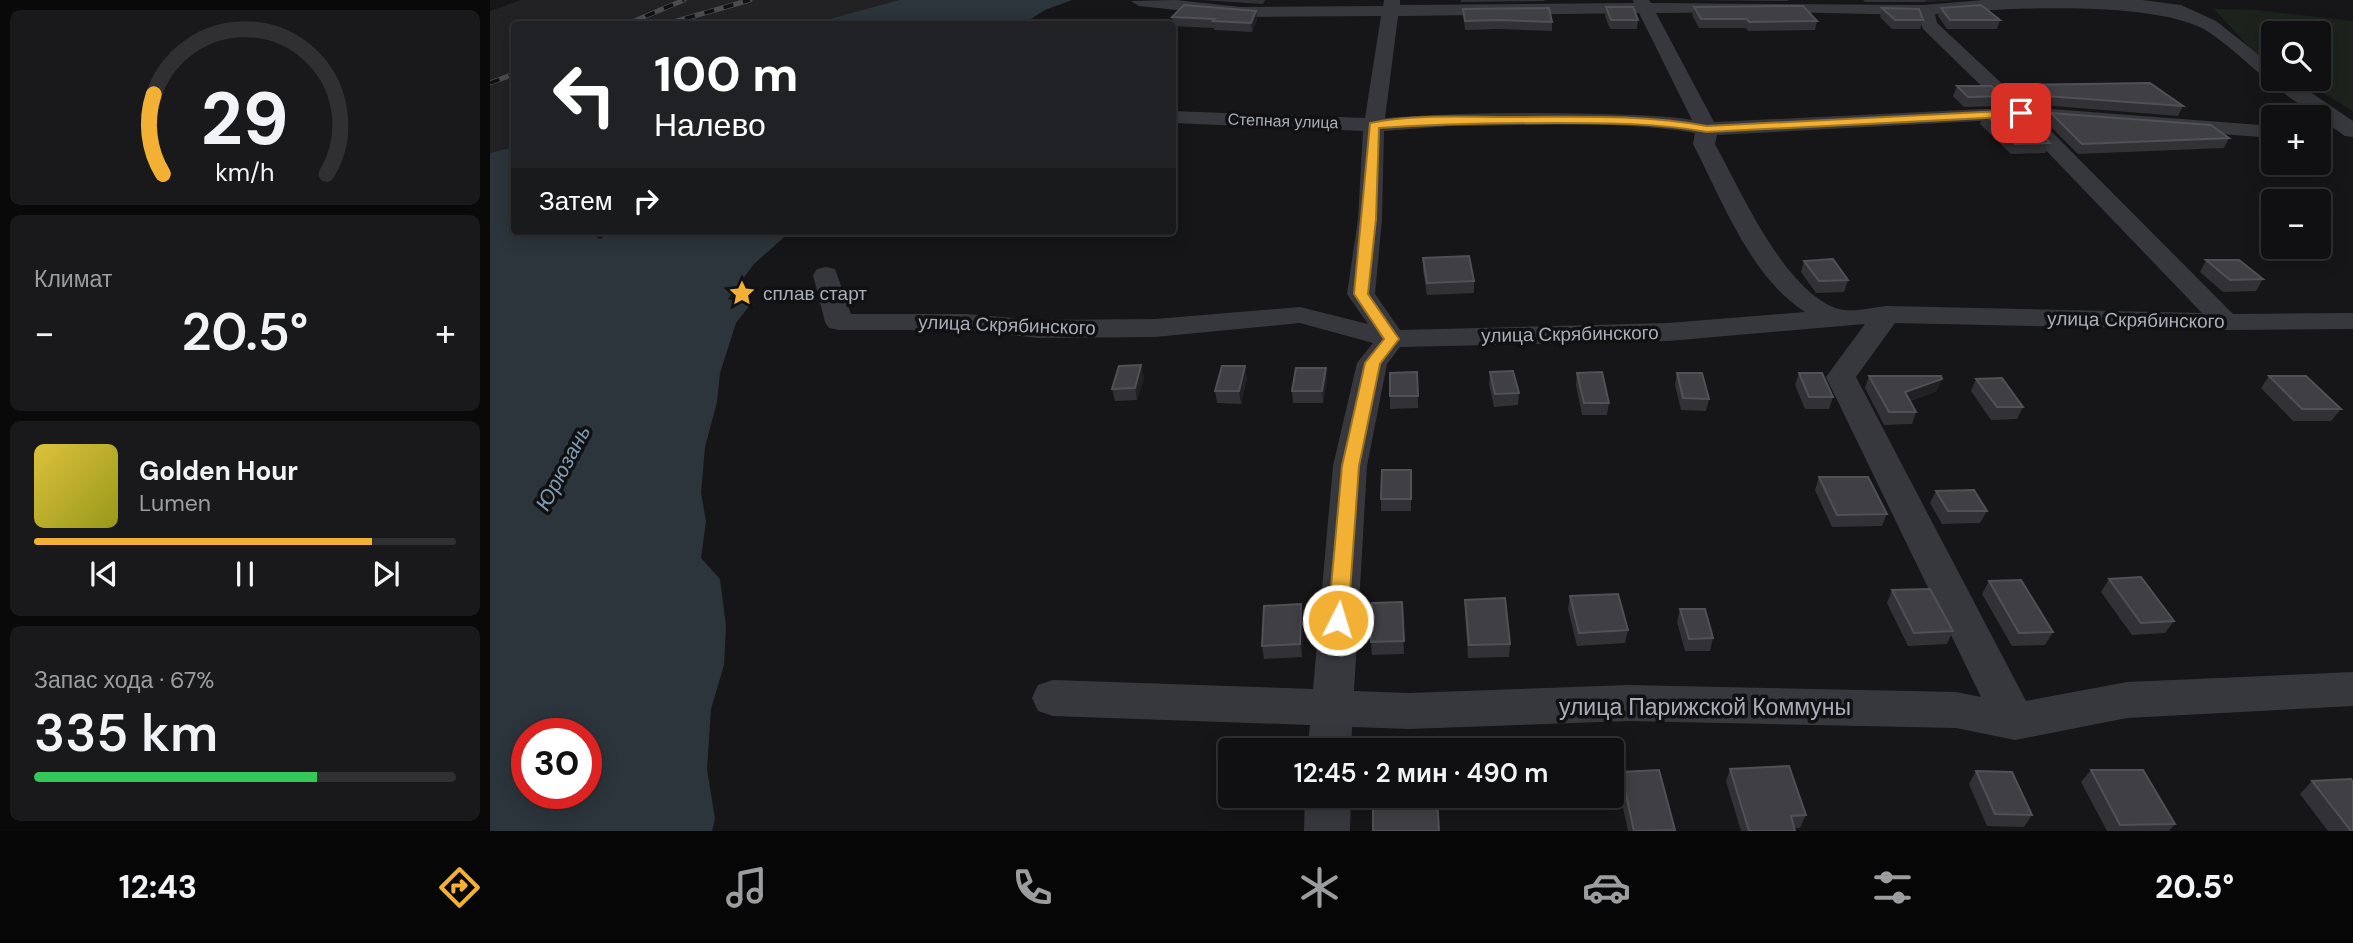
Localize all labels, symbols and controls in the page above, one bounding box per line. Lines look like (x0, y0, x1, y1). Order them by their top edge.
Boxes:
map controls (2261, 21, 2331, 259)
button: search (2261, 21, 2331, 91)
text: 100 m (654, 42, 798, 106)
icon: left (539, 49, 630, 140)
text: 29 (201, 72, 289, 167)
pin (1991, 83, 2051, 143)
icon: arrive (2002, 94, 2040, 132)
text: Налево (654, 104, 766, 146)
button: + (2261, 105, 2331, 175)
street label: Степная улица (1227, 109, 1339, 133)
text: km/h (215, 155, 275, 188)
icon: right (627, 182, 665, 220)
text: Затем (539, 184, 613, 218)
button: − (2261, 189, 2331, 259)
text: Климат (34, 264, 112, 294)
place icon: сплав старт (727, 278, 757, 308)
place label: сплав старт (763, 281, 867, 306)
text: 20.5° (182, 298, 308, 366)
street label: улица Скрябинского (2047, 306, 2225, 334)
text: − (34, 308, 55, 358)
text: + (435, 308, 456, 358)
street label: улица Скрябинского (918, 309, 1096, 341)
street label: улица Скрябинского (1481, 320, 1659, 348)
water label: Юрюзань (529, 420, 597, 516)
text: Golden Hour (139, 454, 298, 488)
text: Lumen (139, 488, 211, 518)
icon: previous (85, 555, 123, 593)
icon: pause (226, 555, 264, 593)
icon: next (367, 555, 405, 593)
position arrow (1301, 583, 1375, 657)
text: Запас хода · 67% (34, 665, 214, 695)
street label: улица Парижской Коммуны (1559, 692, 1851, 722)
text: 335 km (34, 699, 218, 767)
speed limit sign: 30 (511, 718, 602, 809)
text: 12:45 · 2 мин · 490 m (1294, 756, 1548, 790)
icon: directions (435, 863, 484, 912)
icon: music (722, 863, 771, 912)
icon: phone (1008, 863, 1057, 912)
icon: climate (1295, 863, 1344, 912)
icon: car (1582, 863, 1631, 912)
icon: filters (1868, 863, 1917, 912)
text: 12:43 (119, 866, 197, 908)
text: 20.5° (2155, 866, 2234, 908)

